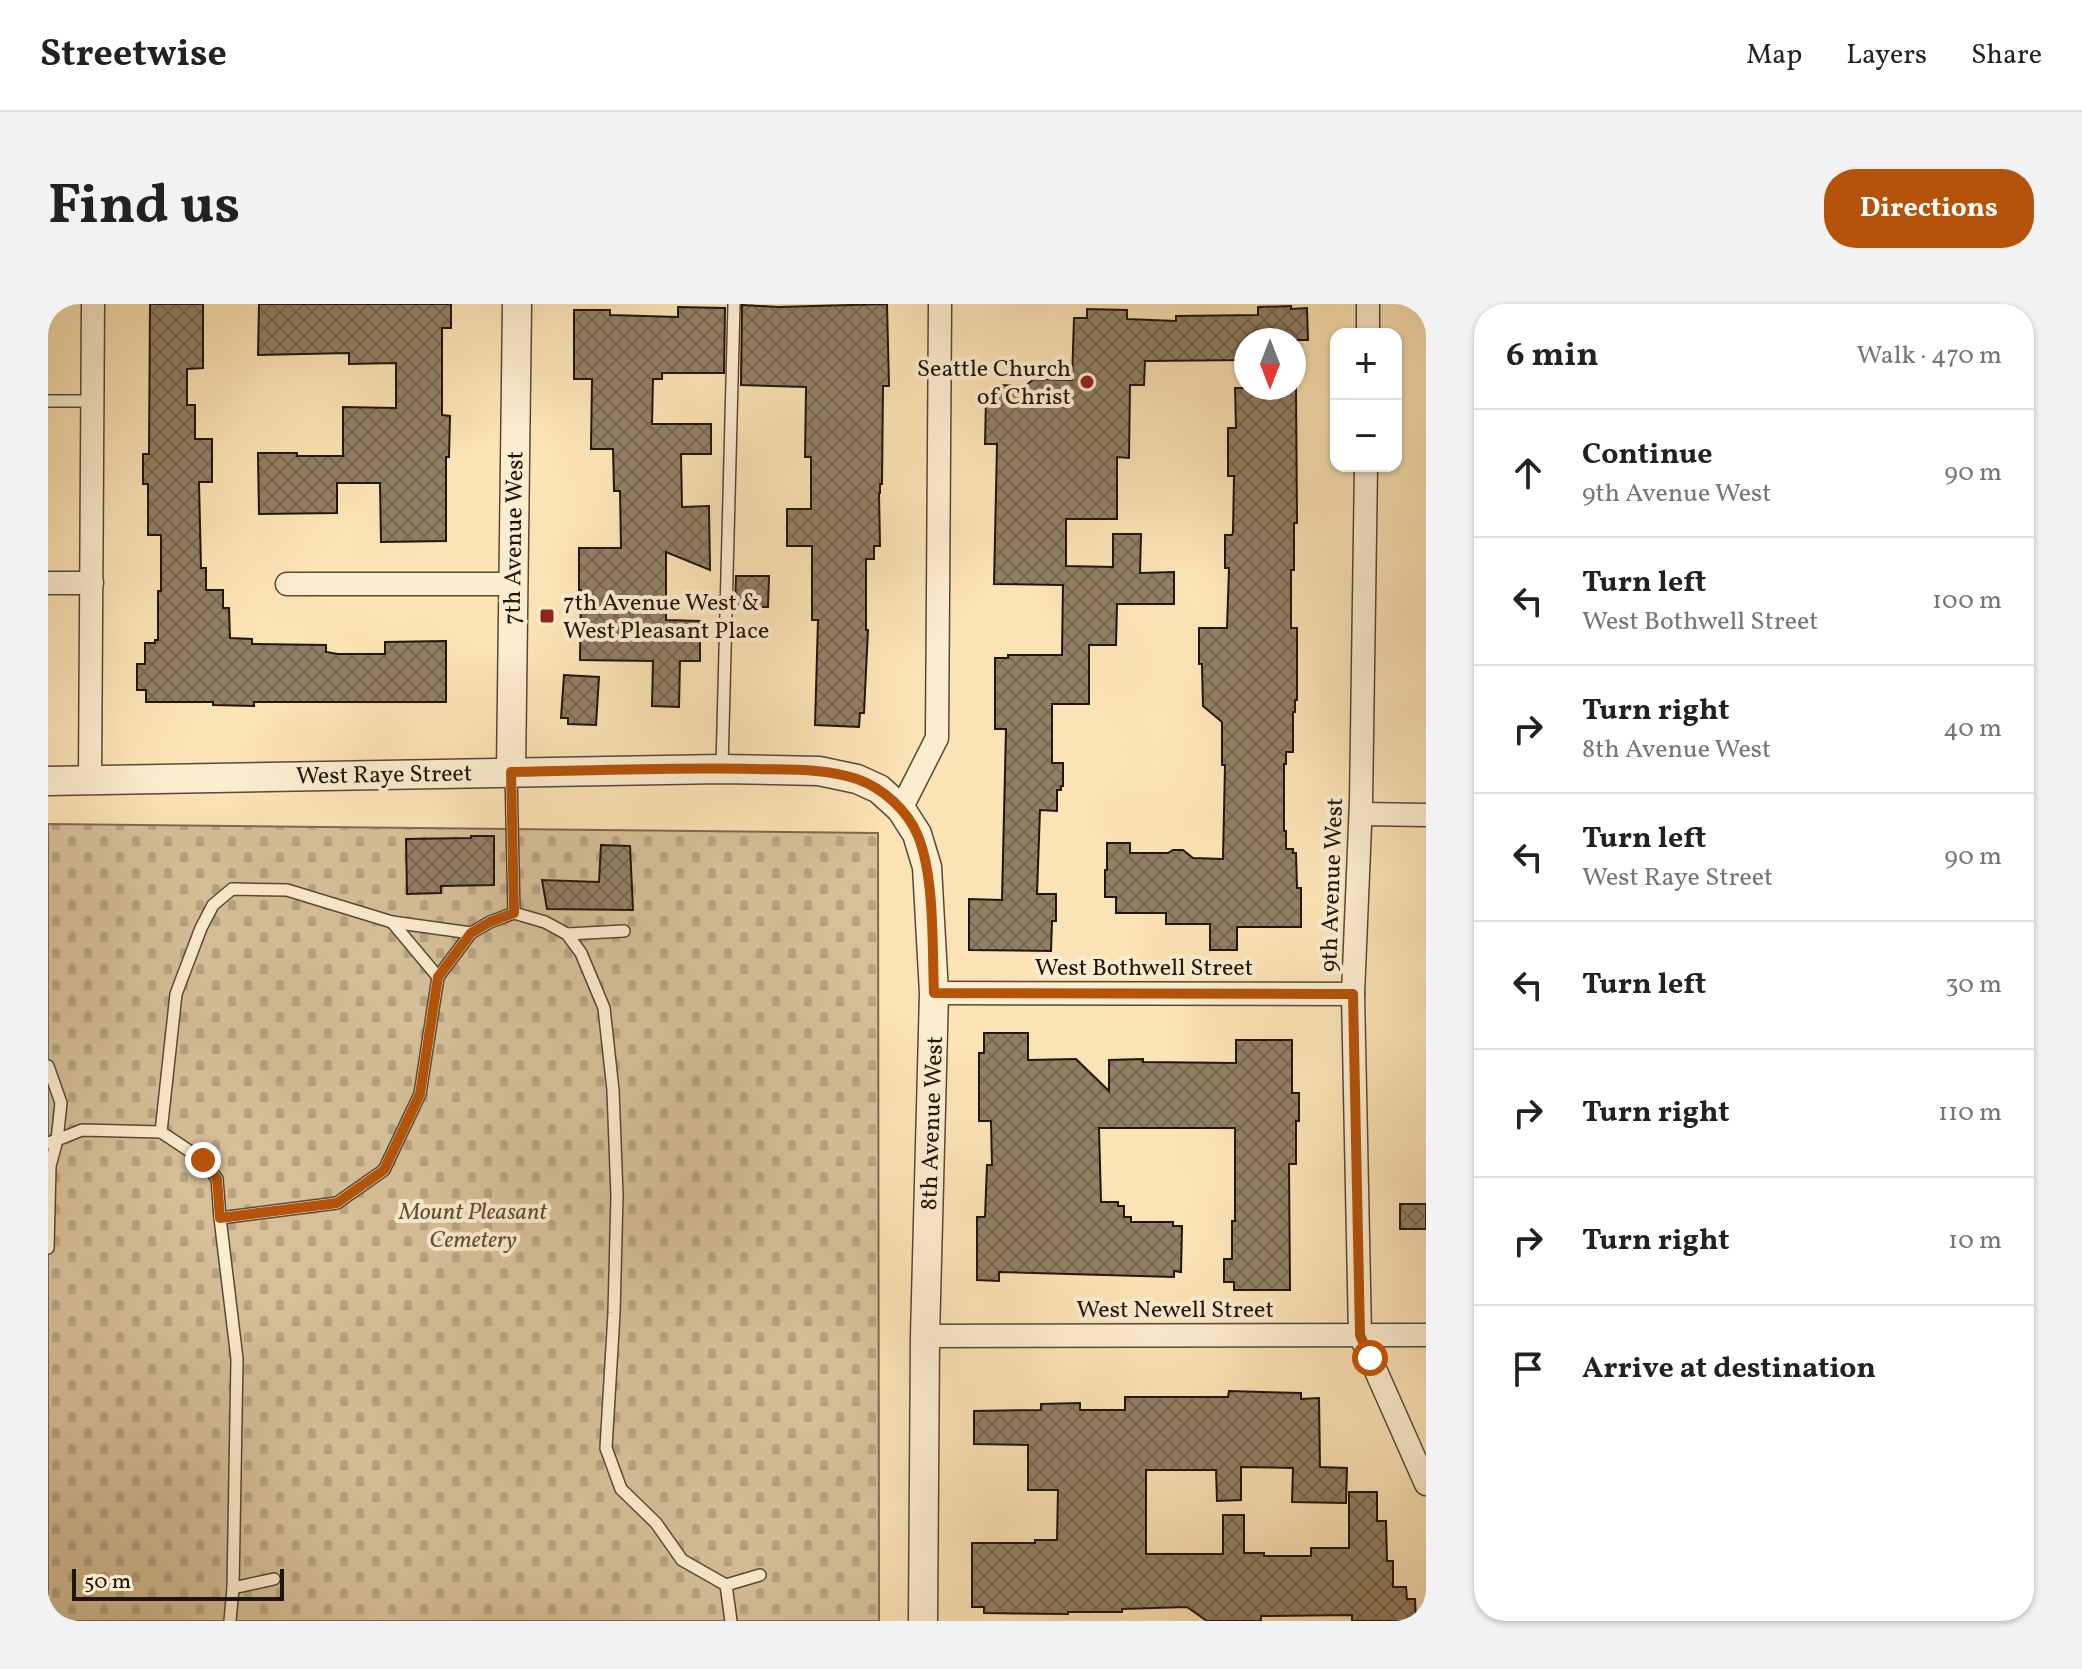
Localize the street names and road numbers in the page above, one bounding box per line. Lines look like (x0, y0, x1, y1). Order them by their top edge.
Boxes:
street label: 7th Avenue West (496, 451, 534, 625)
street label: West Raye Street (296, 757, 473, 795)
street label: 9th Avenue West (1313, 797, 1353, 973)
street label: West Bothwell Street (1035, 952, 1253, 986)
street label: 8th Avenue West (913, 1035, 953, 1211)
street label: West Newell Street (1076, 1294, 1274, 1328)

